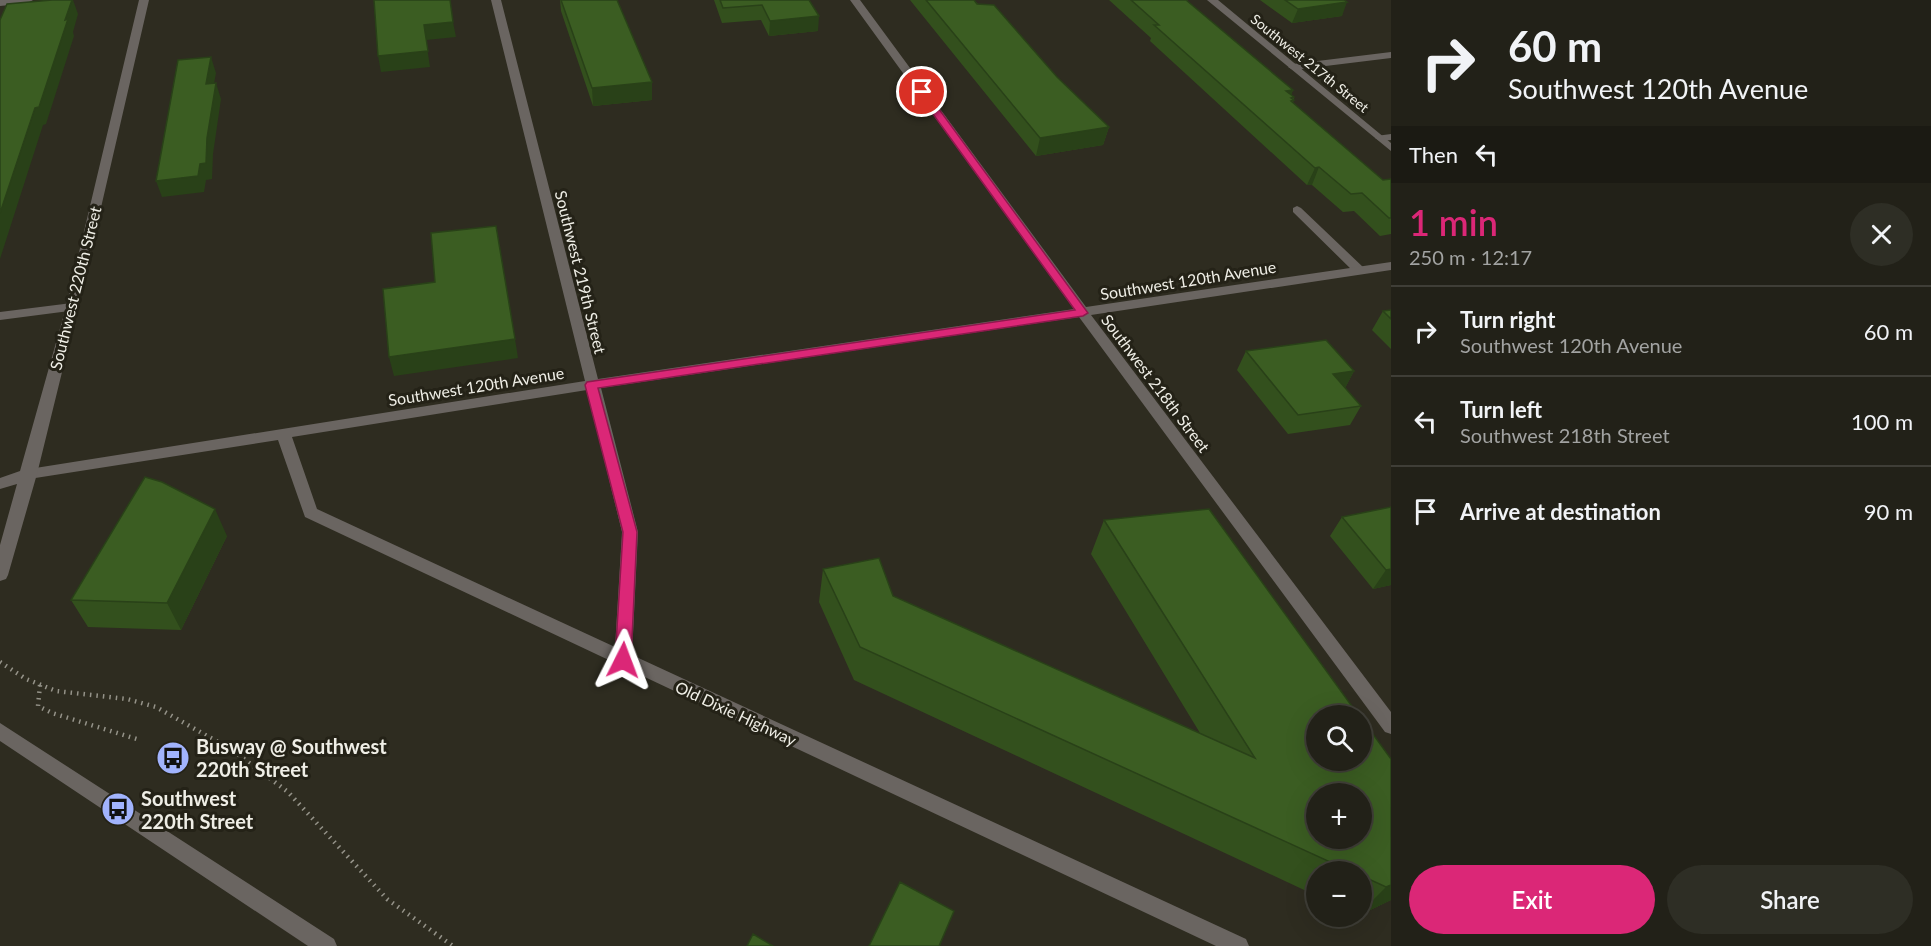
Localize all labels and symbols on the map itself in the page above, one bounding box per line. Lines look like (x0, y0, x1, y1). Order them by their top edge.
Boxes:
street label: Southwest 217th Street (1248, 10, 1372, 116)
pin (896, 66, 947, 117)
street label: Southwest 219th Street (552, 188, 611, 356)
street label: Southwest 220th Street (46, 204, 105, 372)
street label: Southwest 120th Avenue (1099, 257, 1277, 303)
street label: Southwest 218th Street (1098, 310, 1214, 456)
street label: Southwest 120th Avenue (387, 363, 565, 409)
position arrow (591, 628, 655, 692)
street label: Old Dixie Highway (672, 677, 800, 750)
place label: Busway @ Southwest 220th Street (196, 734, 387, 781)
bus stop icon: Busway @ Southwest 220th Street (155, 740, 191, 776)
place label: Southwest 220th Street (141, 786, 254, 833)
bus stop icon: Southwest 220th Street (100, 791, 136, 827)

